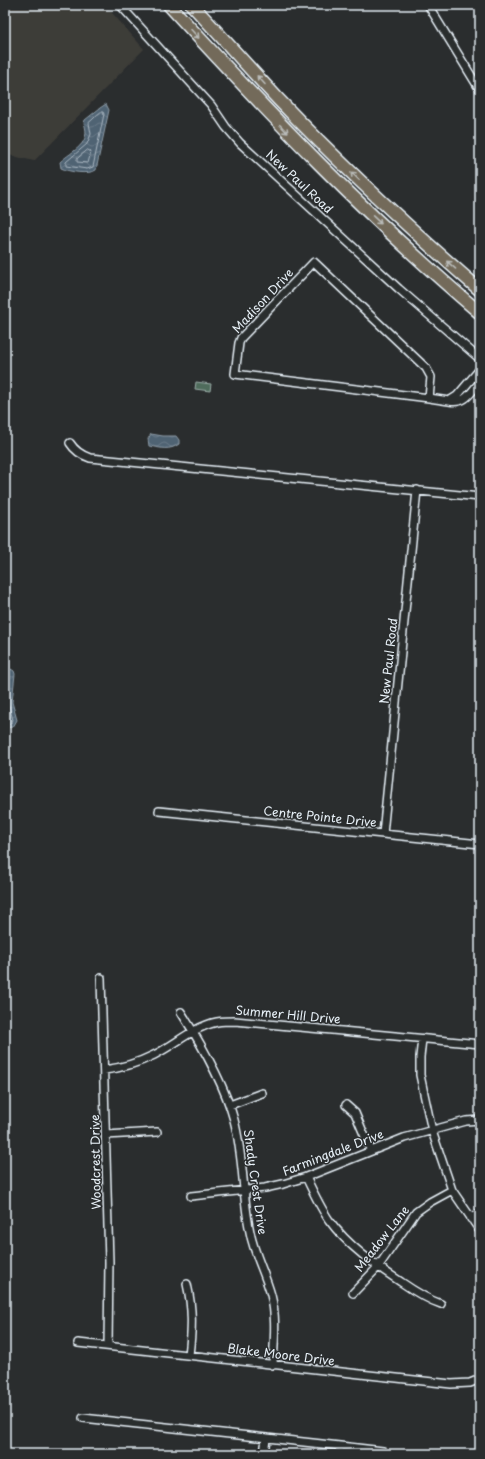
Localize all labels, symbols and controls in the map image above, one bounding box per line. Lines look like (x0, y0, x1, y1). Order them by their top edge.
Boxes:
one-way arrow (191, 29, 200, 39)
one-way arrow (257, 76, 266, 86)
one-way arrow (279, 124, 289, 134)
street label: New Paul Road (262, 145, 337, 217)
one-way arrow (350, 171, 360, 181)
one-way arrow (371, 215, 381, 224)
one-way arrow (445, 260, 456, 269)
street label: Madison Drive (227, 264, 297, 337)
street label: New Paul Road (375, 617, 401, 705)
street label: Centre Pointe Drive (263, 801, 378, 831)
street label: Summer Hill Drive (235, 1000, 342, 1028)
street label: Woodcrest Drive (85, 1114, 105, 1210)
street label: Farmingdale Drive (279, 1124, 386, 1180)
street label: Shady Crest Drive (240, 1128, 272, 1236)
street label: Meadow Lane (350, 1201, 413, 1275)
street label: Blake Moore Drive (227, 1339, 336, 1370)

